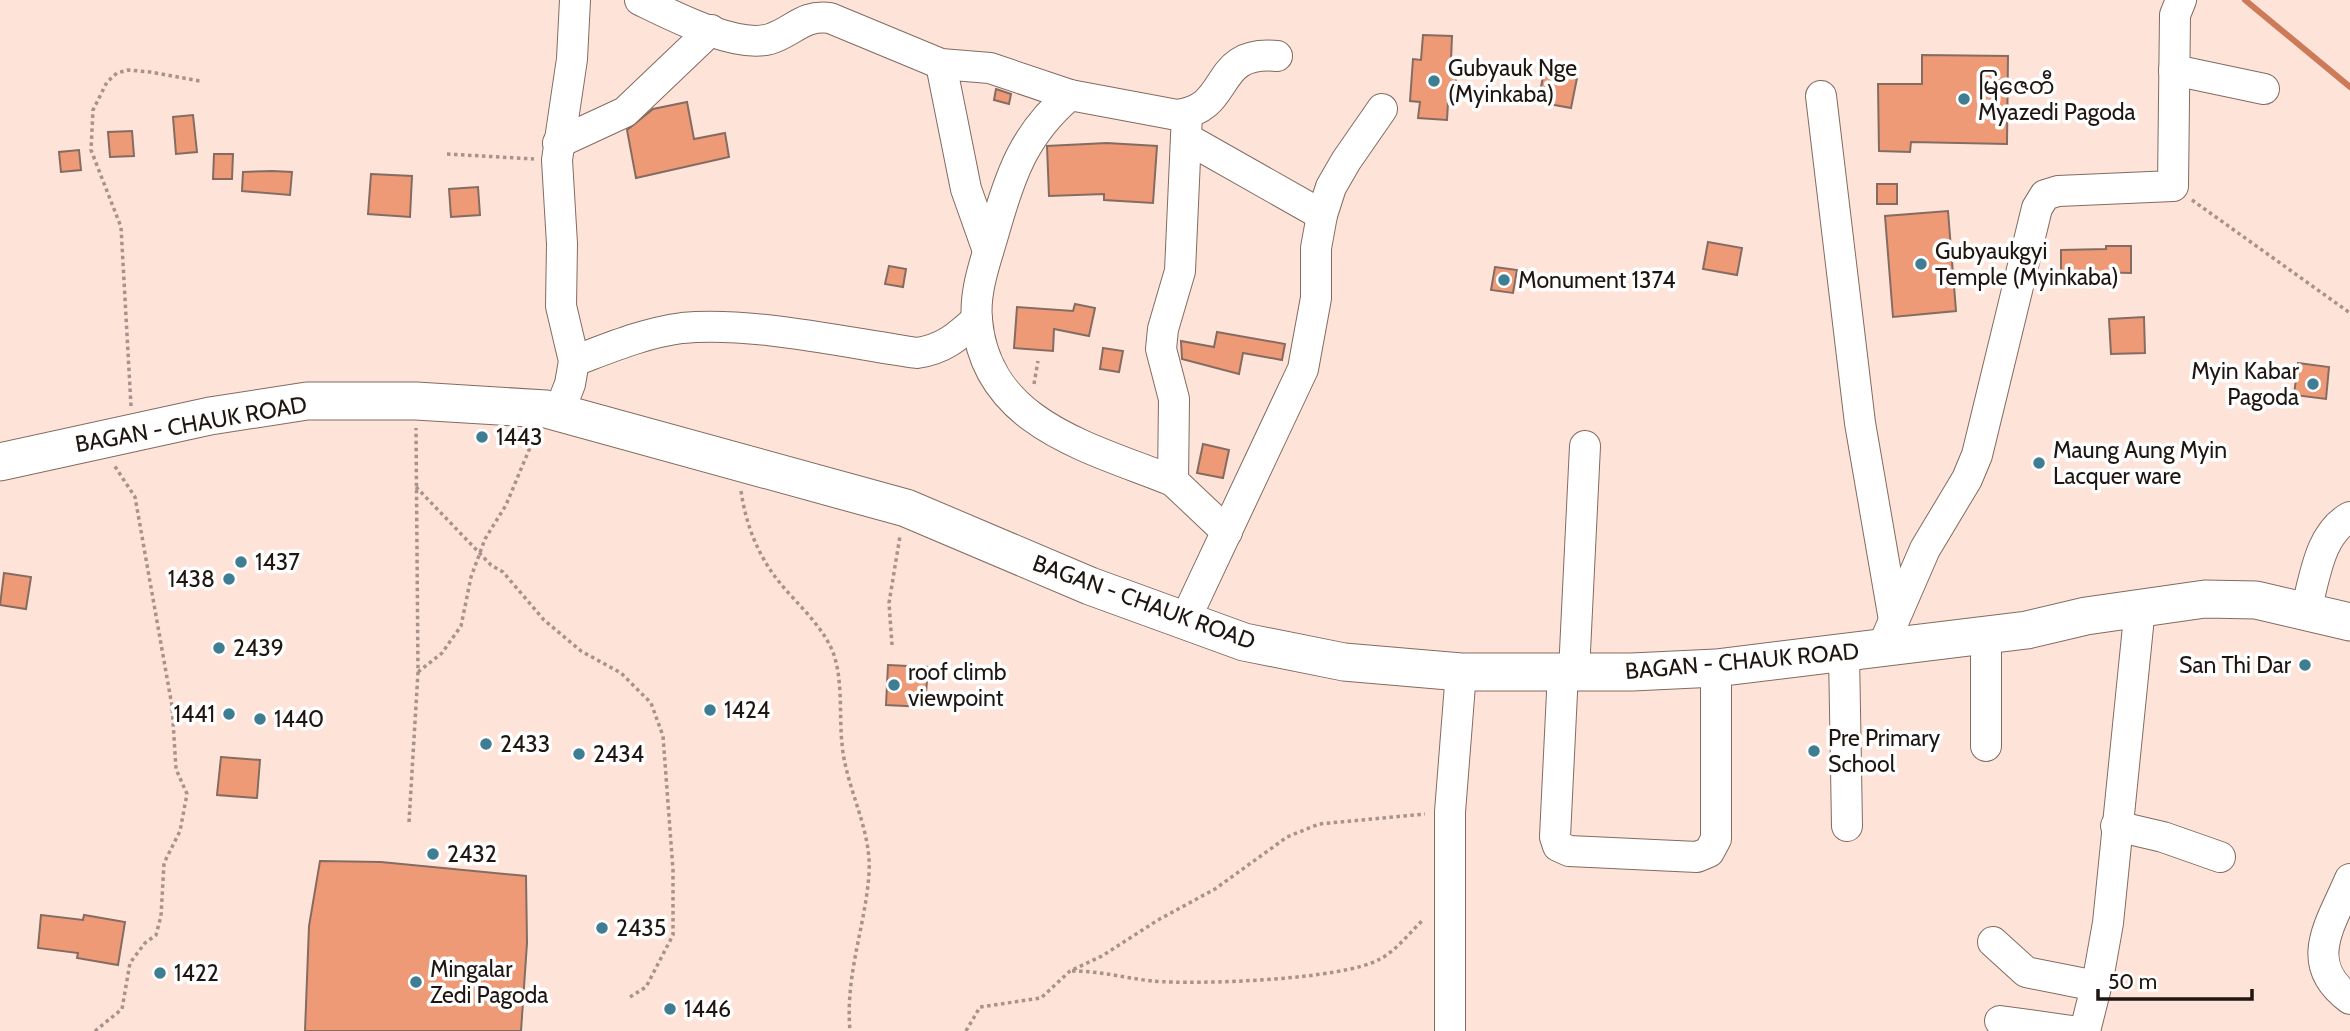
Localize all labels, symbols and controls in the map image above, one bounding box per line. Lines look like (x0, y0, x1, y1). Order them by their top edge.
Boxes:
place label: Gubyauk Nge (Myinkaba) (1448, 54, 1577, 108)
place label: မြဇေတီ Myazedi Pagoda (1978, 70, 2136, 126)
marker: Gubyauk Nge (Myinkaba) (1426, 73, 1442, 89)
marker: မြဇေတီ Myazedi Pagoda (1956, 91, 1972, 107)
place label: Gubyaukgyi Temple (Myinkaba) (1935, 237, 2119, 291)
marker: Gubyaukgyi Temple (Myinkaba) (1913, 256, 1929, 272)
place label: Monument 1374 (1518, 266, 1676, 294)
marker: Monument 1374 (1496, 272, 1512, 288)
place label: Myin Kabar Pagoda (2191, 357, 2300, 411)
marker: Myin Kabar Pagoda (2305, 376, 2321, 392)
street label: BAGAN - CHAUK ROAD (73, 390, 309, 458)
place label: 1443 (496, 423, 543, 451)
marker: 1443 (474, 429, 490, 445)
place label: Maung Aung Myin Lacquer ware (2053, 436, 2227, 490)
marker: Maung Aung Myin Lacquer ware (2031, 455, 2047, 471)
place label: 1437 (255, 548, 300, 576)
street label: BAGAN - CHAUK ROAD (1029, 549, 1259, 655)
marker: 1437 (233, 554, 249, 570)
place label: 1438 (168, 565, 215, 593)
marker: 1438 (221, 571, 237, 587)
place label: 2439 (233, 634, 284, 662)
street label: BAGAN - CHAUK ROAD (1624, 637, 1860, 685)
marker: 2439 (211, 640, 227, 656)
place label: San Thi Dar (2179, 651, 2292, 679)
marker: San Thi Dar (2297, 657, 2313, 673)
place label: roof climb viewpoint (908, 658, 1007, 712)
marker: roof climb viewpoint (886, 677, 902, 693)
place label: 1424 (724, 696, 770, 724)
place label: 1441 (173, 700, 215, 728)
marker: 1424 (702, 702, 718, 718)
place label: 1440 (274, 705, 324, 733)
marker: 1441 (221, 706, 237, 722)
marker: 1440 (252, 711, 268, 727)
place label: Pre Primary School (1828, 724, 1940, 778)
place label: 2433 (500, 730, 550, 758)
marker: 2433 (478, 736, 494, 752)
place label: 2434 (593, 740, 644, 768)
marker: Pre Primary School (1806, 743, 1822, 759)
marker: 2434 (571, 746, 587, 762)
place label: 2432 (447, 840, 497, 868)
marker: 2432 (425, 846, 441, 862)
place label: 2435 (616, 914, 666, 942)
marker: 2435 (594, 920, 610, 936)
place label: Mingalar Zedi Pagoda (430, 955, 548, 1009)
scale bar (2098, 958, 2252, 1002)
place label: 1422 (174, 959, 219, 987)
marker: 1422 (152, 965, 168, 981)
text: 50 m (2108, 969, 2157, 994)
marker: Mingalar Zedi Pagoda (408, 974, 424, 990)
place label: 1446 (684, 995, 731, 1023)
marker: 1446 (662, 1001, 678, 1017)

